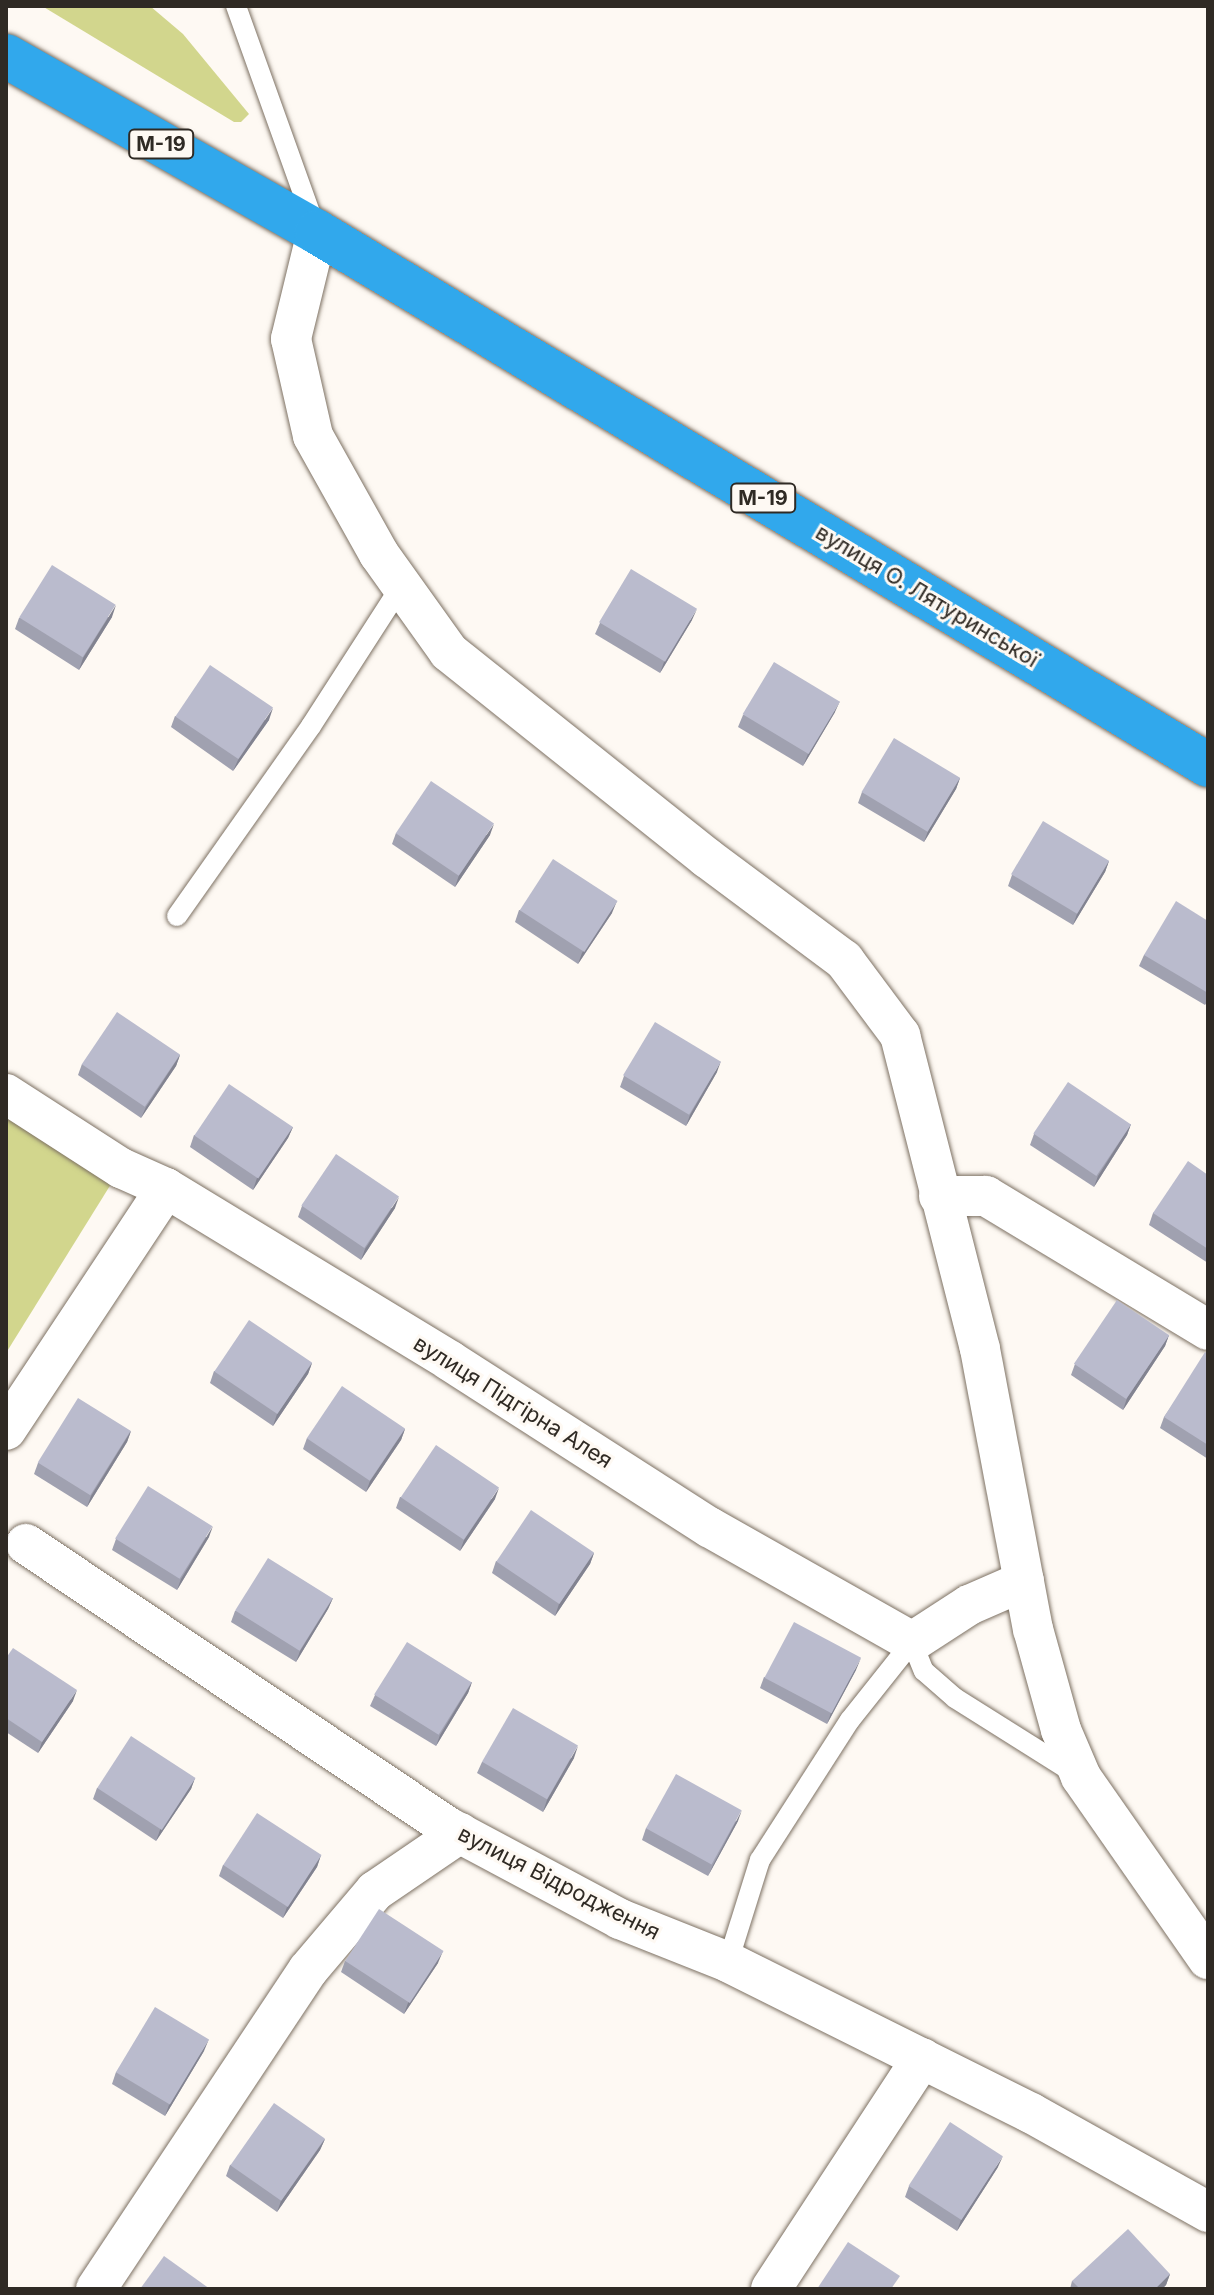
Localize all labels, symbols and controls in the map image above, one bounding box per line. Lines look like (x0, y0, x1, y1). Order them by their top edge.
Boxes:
road number: М-19 (127, 128, 195, 160)
road number: М-19 (729, 482, 797, 514)
street label: вулиця О. Лятуринської (811, 519, 1043, 673)
street label: вулиця Підгірна Алея (409, 1330, 617, 1474)
street label: вулиця Відродження (454, 1821, 664, 1945)

